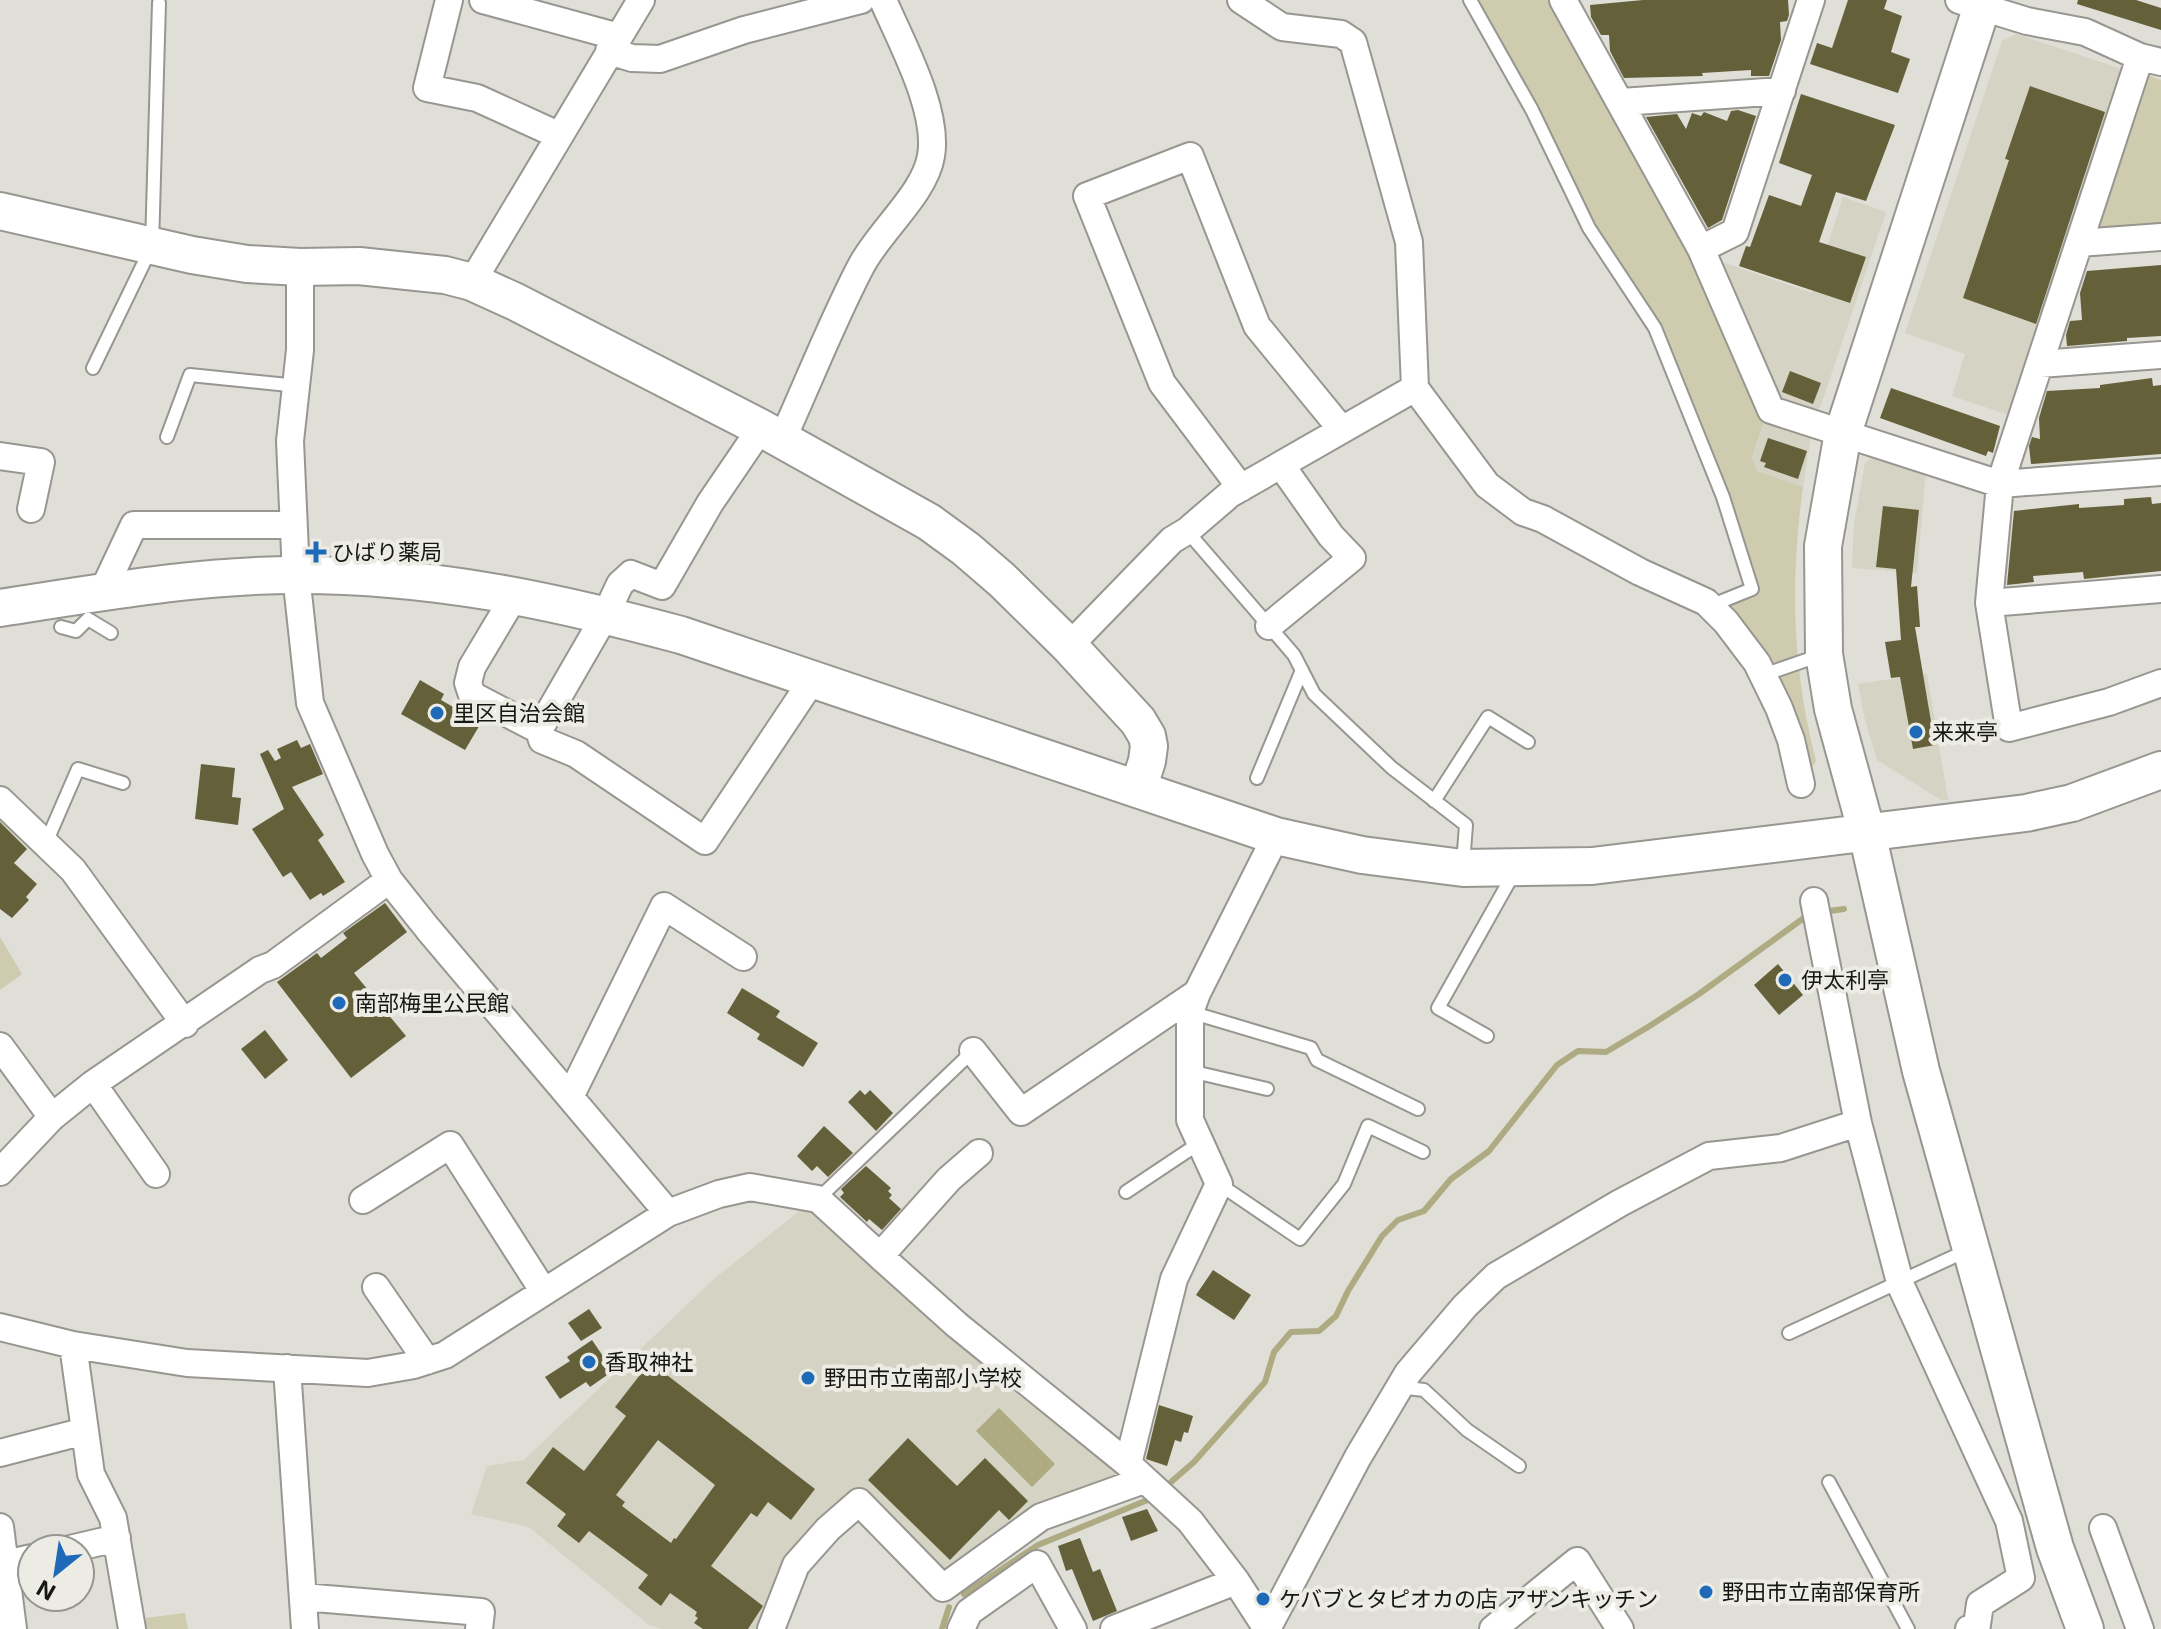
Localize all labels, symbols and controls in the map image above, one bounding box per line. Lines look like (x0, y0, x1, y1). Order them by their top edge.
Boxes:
place label: ひばり薬局 (332, 539, 442, 565)
marker: ひばり薬局 (307, 543, 325, 561)
place label: 里区自治会館 (453, 700, 585, 726)
marker: 里区自治会館 (428, 704, 446, 722)
place label: 来来亭 (1932, 719, 1998, 745)
marker: 来来亭 (1907, 723, 1925, 741)
place label: 伊太利亭 (1801, 967, 1889, 993)
marker: 伊太利亭 (1776, 971, 1794, 989)
place label: 南部梅里公民館 (355, 990, 509, 1016)
marker: 南部梅里公民館 (330, 994, 348, 1012)
place label: 香取神社 (605, 1349, 693, 1375)
marker: 香取神社 (580, 1353, 598, 1371)
place label: 野田市立南部小学校 (824, 1365, 1022, 1391)
marker: 野田市立南部小学校 (799, 1369, 817, 1387)
north arrow (16, 1533, 96, 1613)
text: N (32, 1575, 60, 1606)
place label: 野田市立南部保育所 (1722, 1579, 1920, 1605)
marker: 野田市立南部保育所 (1697, 1583, 1715, 1601)
place label: ケバブとタピオカの店 アザンキッチン (1279, 1586, 1658, 1612)
marker: ケバブとタピオカの店 アザンキッチン (1254, 1590, 1272, 1608)

